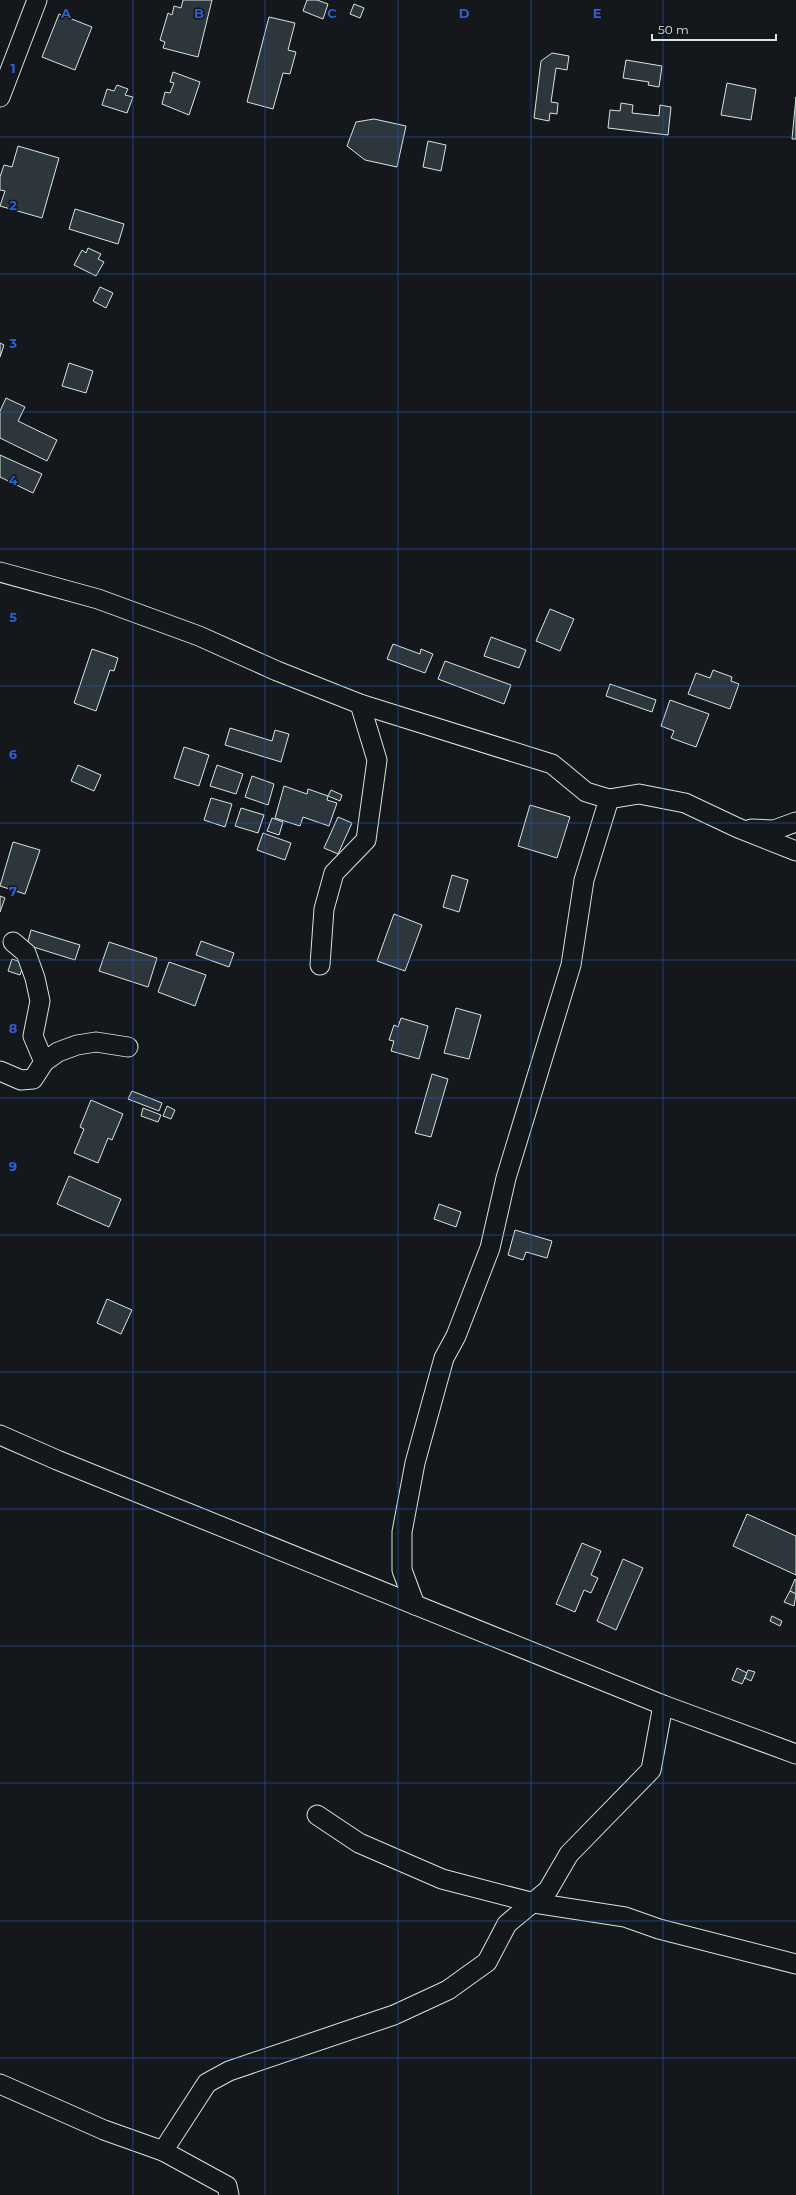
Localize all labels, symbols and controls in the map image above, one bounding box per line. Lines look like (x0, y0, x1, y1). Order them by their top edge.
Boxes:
text: A (60, 5, 72, 21)
text: B (194, 5, 204, 21)
text: C (327, 5, 337, 21)
text: D (459, 5, 470, 21)
text: E (593, 5, 602, 21)
scale bar (652, 16, 776, 42)
text: 50 m (658, 22, 689, 37)
text: 1 (10, 60, 16, 76)
text: 2 (9, 197, 17, 213)
text: 3 (8, 335, 17, 351)
text: 4 (9, 472, 18, 488)
text: 5 (9, 609, 17, 625)
text: 6 (9, 746, 18, 762)
text: 7 (9, 883, 17, 899)
text: 8 (9, 1020, 18, 1036)
text: 9 (9, 1158, 17, 1174)

